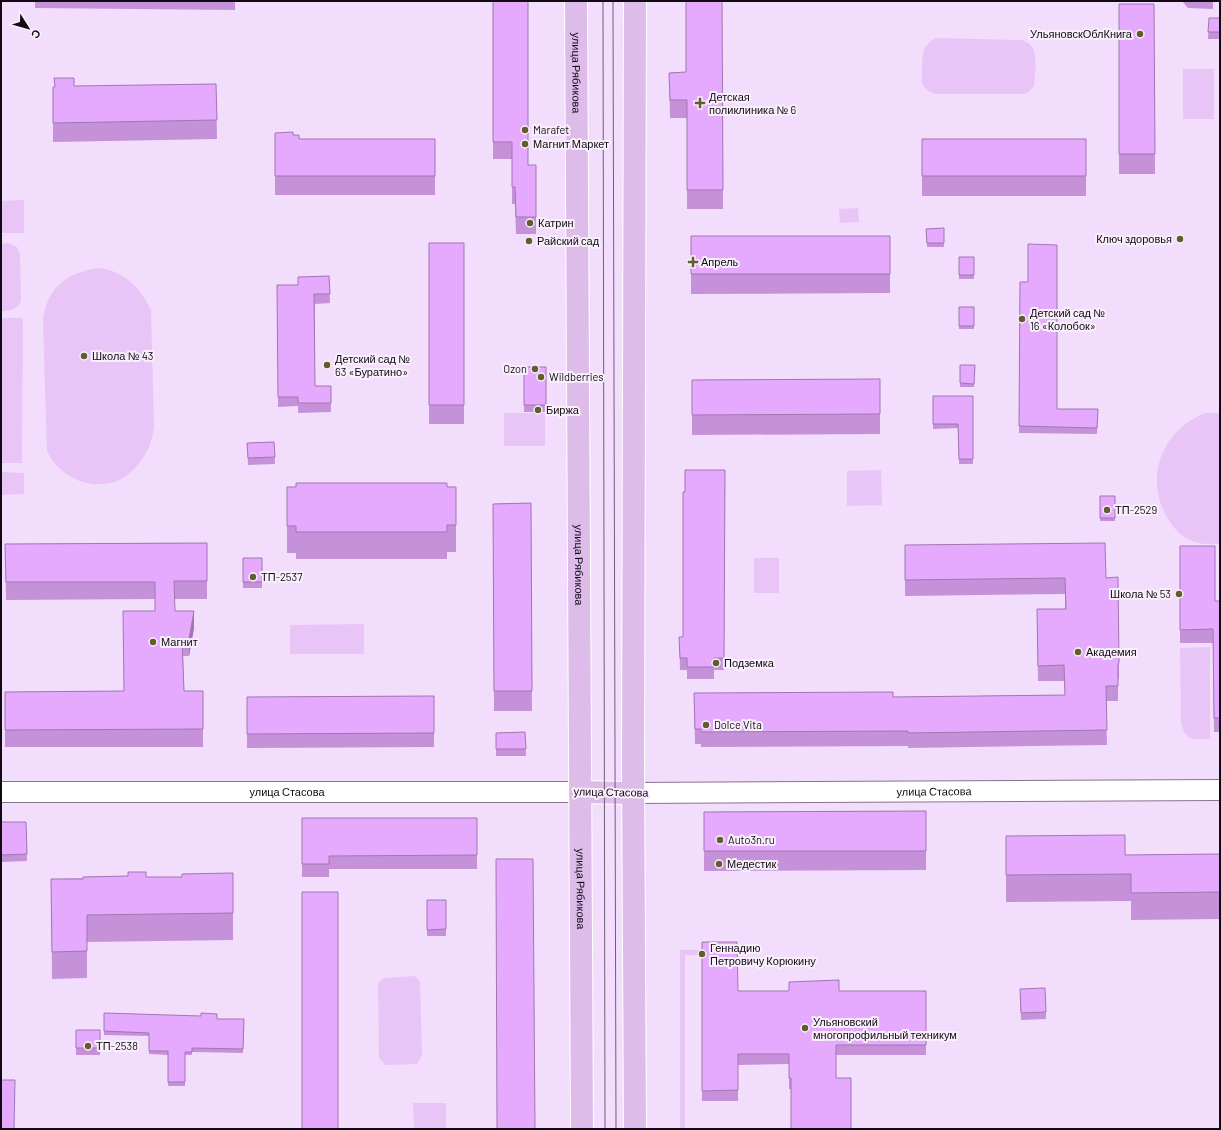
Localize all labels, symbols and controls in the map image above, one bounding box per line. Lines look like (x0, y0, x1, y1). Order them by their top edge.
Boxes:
north arrow (8, 8, 48, 48)
text: С (29, 27, 44, 41)
place label: УльяновскОблКнига (1030, 27, 1133, 40)
marker: УльяновскОблКнига (1135, 29, 1145, 39)
street label: улица Рябикова (570, 33, 584, 114)
place label: Детская поликлиника № 6 (709, 90, 796, 116)
marker: Детская поликлиника № 6 (694, 97, 706, 109)
place label: Marafet (533, 123, 569, 136)
marker: Marafet (520, 125, 530, 135)
place label: Магнит Маркет (533, 137, 609, 150)
marker: Магнит Маркет (520, 139, 530, 149)
place label: Катрин (538, 216, 574, 229)
marker: Катрин (525, 218, 535, 228)
place label: Ключ здоровья (1096, 232, 1172, 245)
place label: Райский сад (537, 234, 600, 247)
marker: Ключ здоровья (1175, 234, 1185, 244)
marker: Райский сад (524, 236, 534, 246)
place label: Апрель (701, 255, 739, 268)
marker: Апрель (688, 257, 698, 267)
place label: Детский сад № 16 «Колобок» (1030, 306, 1105, 332)
marker: Детский сад № 16 «Колобок» (1017, 314, 1027, 324)
place label: Школа № 43 (92, 349, 153, 362)
marker: Школа № 43 (79, 351, 89, 361)
place label: Детский сад № 63 «Буратино» (335, 352, 410, 378)
marker: Детский сад № 63 «Буратино» (322, 360, 332, 370)
place label: Ozon (503, 362, 527, 375)
marker: Ozon (530, 364, 540, 374)
place label: Wildberries (549, 370, 604, 383)
marker: Wildberries (536, 372, 546, 382)
place label: Биржа (546, 403, 580, 416)
marker: Биржа (533, 405, 543, 415)
place label: ТП-2529 (1115, 503, 1157, 516)
marker: ТП-2529 (1102, 505, 1112, 515)
street label: улица Рябикова (573, 525, 586, 606)
place label: ТП-2537 (261, 570, 302, 583)
marker: ТП-2537 (248, 572, 258, 582)
place label: Школа № 53 (1110, 587, 1171, 600)
marker: Школа № 53 (1174, 589, 1184, 599)
place label: Магнит (161, 635, 198, 648)
marker: Магнит (148, 637, 158, 647)
place label: Академия (1086, 645, 1137, 658)
marker: Академия (1073, 647, 1083, 657)
place label: Подземка (724, 656, 775, 669)
marker: Подземка (711, 658, 721, 668)
place label: Dolce Vita (714, 718, 762, 731)
marker: Dolce Vita (701, 720, 711, 730)
street label: улица Стасова (573, 784, 649, 799)
street label: улица Стасова (896, 784, 972, 798)
street label: улица Стасова (249, 785, 325, 798)
place label: Auto3n.ru (728, 833, 775, 846)
marker: Auto3n.ru (715, 835, 725, 845)
street label: улица Рябикова (575, 849, 588, 930)
place label: Медестик (727, 857, 776, 870)
marker: Медестик (714, 859, 724, 869)
place label: Геннадию Петровичу Корюкину (710, 941, 816, 967)
marker: Геннадию Петровичу Корюкину (697, 949, 707, 959)
place label: Ульяновский многопрофильный техникум (813, 1015, 957, 1041)
marker: Ульяновский многопрофильный техникум (800, 1023, 810, 1033)
place label: ТП-2538 (96, 1039, 138, 1052)
marker: ТП-2538 (83, 1041, 93, 1051)

